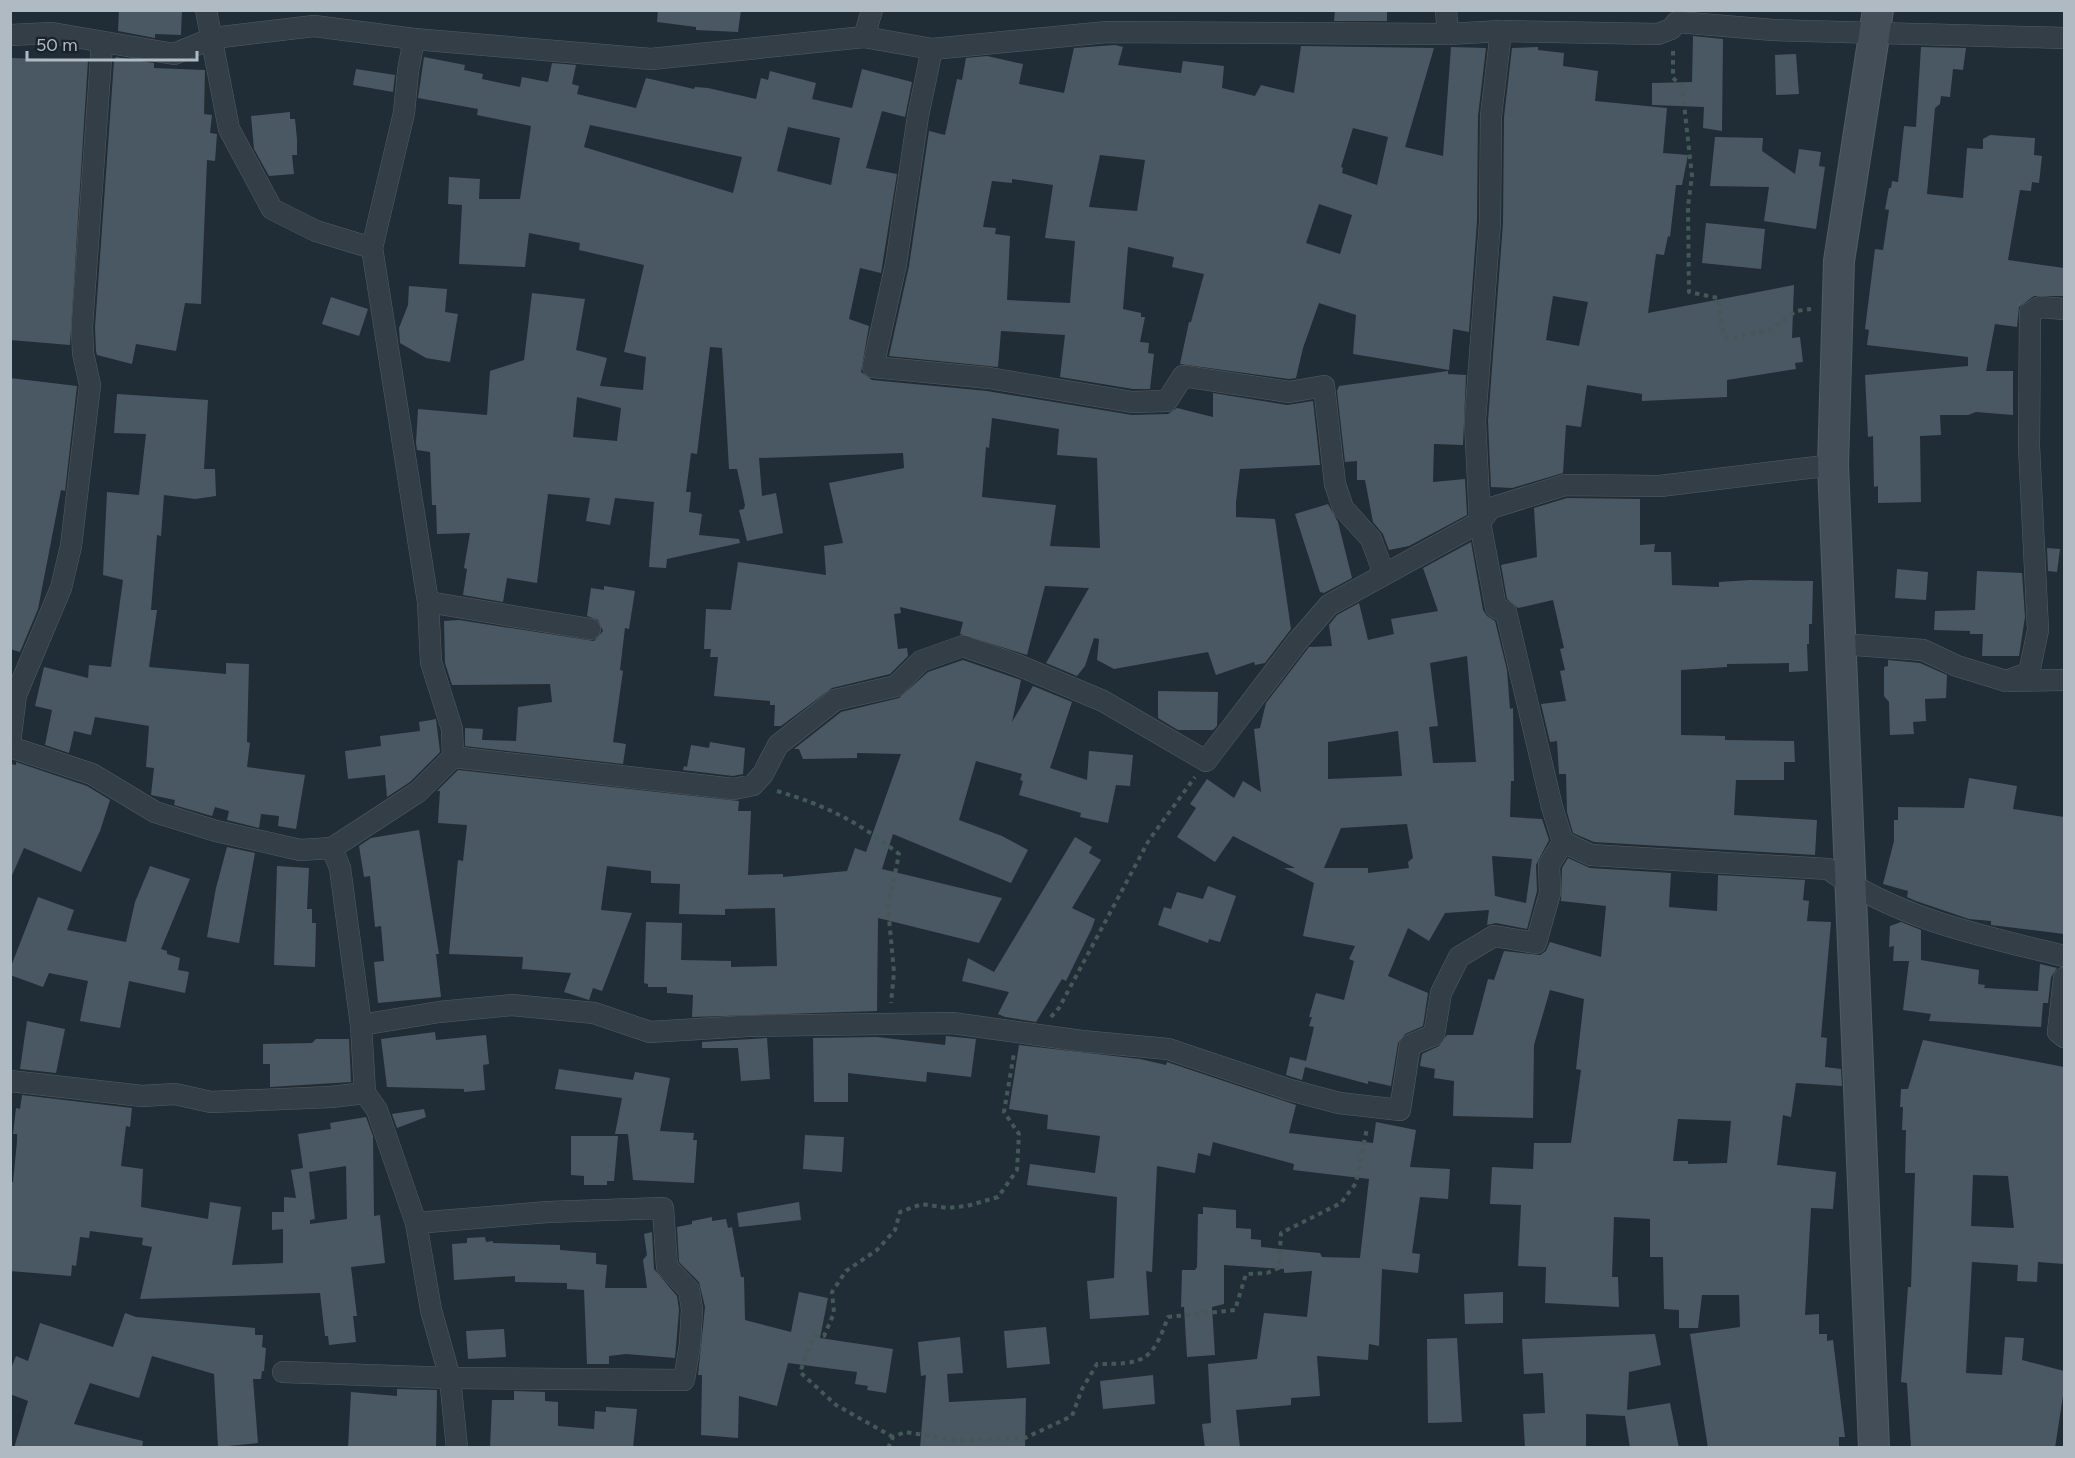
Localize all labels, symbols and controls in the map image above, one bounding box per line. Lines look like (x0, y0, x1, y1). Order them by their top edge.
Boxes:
scale bar (27, 24, 196, 62)
text: 50 m (36, 34, 78, 56)

